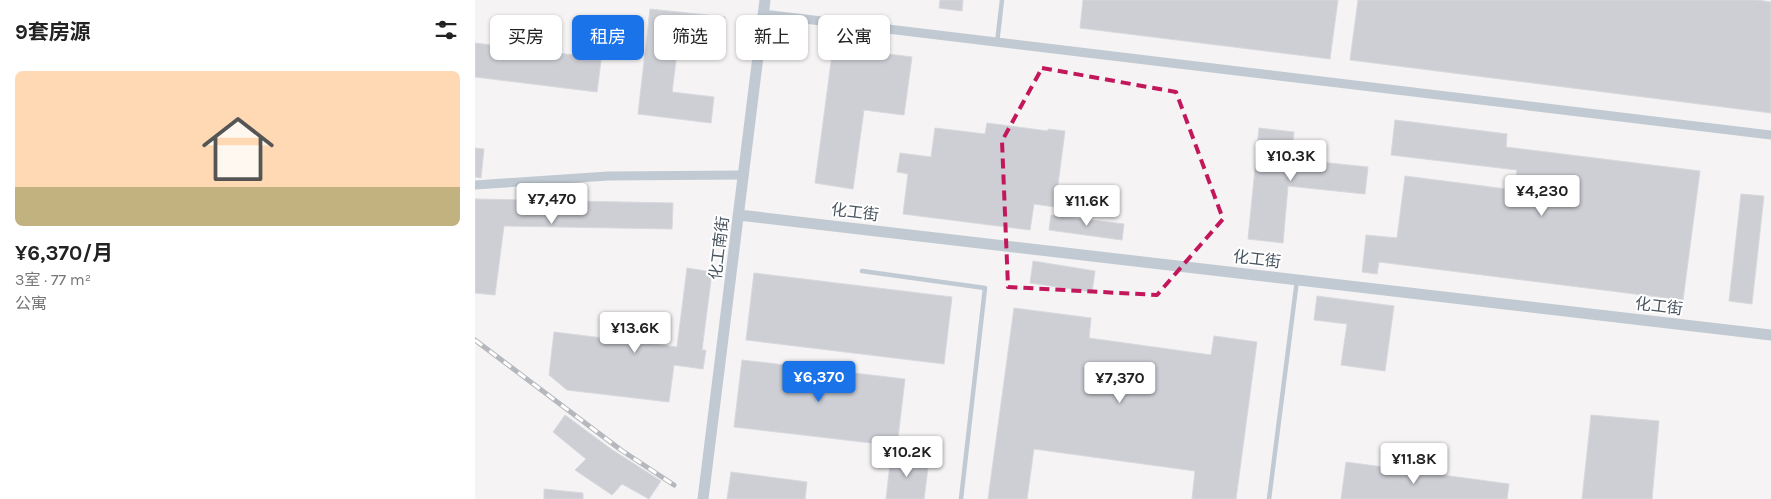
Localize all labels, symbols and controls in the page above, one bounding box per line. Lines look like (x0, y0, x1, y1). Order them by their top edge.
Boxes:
chip: 买房 (490, 15, 562, 60)
chip: 租房 (572, 15, 644, 60)
chip: 筛选 (654, 15, 726, 60)
chip: 新上 (736, 15, 808, 60)
chip: 公寓 (818, 15, 890, 60)
icon: filters (432, 16, 460, 44)
text: 9套房源 (15, 20, 91, 44)
icon: home (193, 104, 283, 194)
pin: ¥10.3K (1250, 140, 1332, 182)
text: ¥10.3K (1266, 146, 1316, 165)
pin: ¥4,230 (1501, 174, 1583, 217)
text: ¥4,230 (1516, 181, 1568, 200)
pin: ¥7,470 (511, 182, 593, 225)
pin: ¥11.6K (1046, 184, 1128, 227)
text: ¥7,470 (528, 189, 577, 208)
text: ¥11.6K (1065, 191, 1109, 210)
street label: 化工街 (830, 200, 880, 224)
street label: 化工南街 (706, 215, 732, 281)
text: ¥6,370/月 (15, 241, 113, 265)
street label: 化工街 (1232, 247, 1282, 271)
text: 3室 · 77 m² (15, 270, 91, 289)
text: 公寓 (15, 294, 47, 313)
street label: 化工街 (1634, 294, 1684, 318)
pin: ¥13.6K (594, 312, 676, 354)
text: ¥13.6K (611, 318, 659, 337)
pin: ¥6,370 (778, 360, 860, 403)
pin: ¥7,370 (1079, 362, 1161, 404)
text: ¥6,370 (793, 367, 845, 386)
text: ¥7,370 (1095, 368, 1145, 387)
pin: ¥10.2K (866, 436, 948, 478)
text: ¥10.2K (883, 442, 931, 461)
pin: ¥11.8K (1373, 442, 1455, 485)
text: ¥11.8K (1391, 449, 1437, 468)

